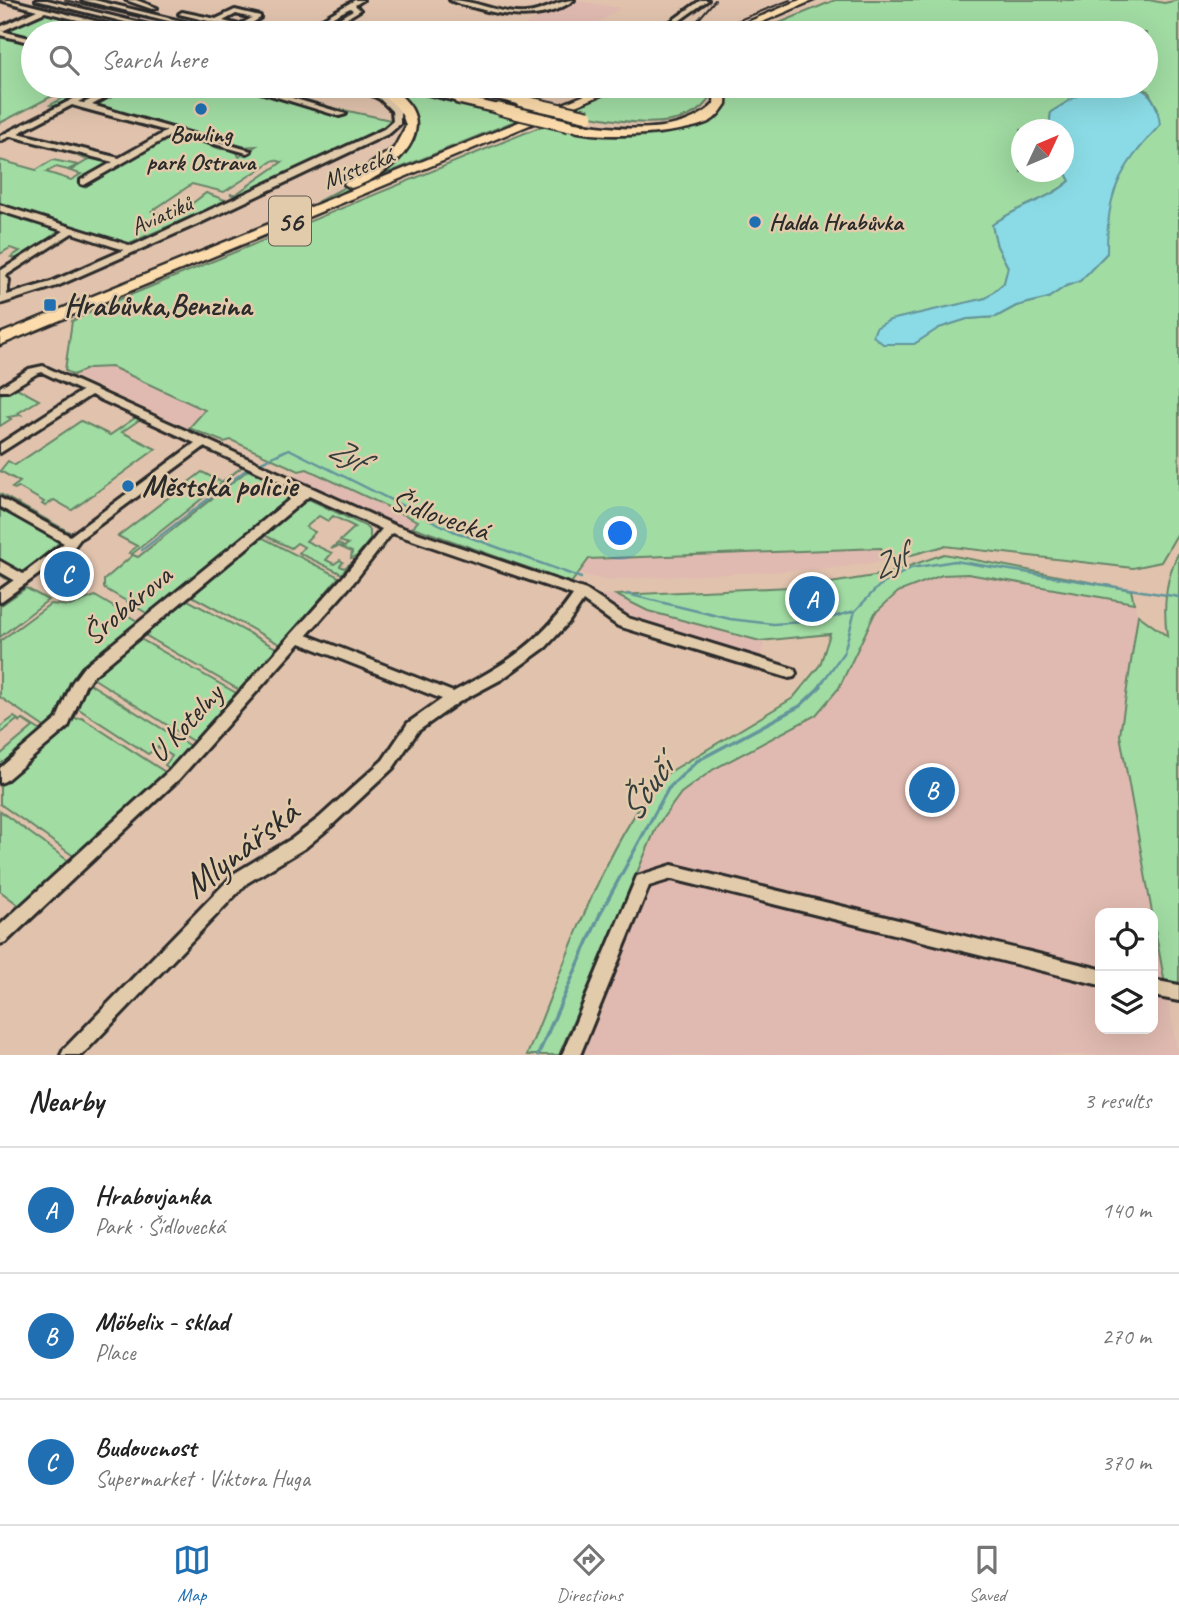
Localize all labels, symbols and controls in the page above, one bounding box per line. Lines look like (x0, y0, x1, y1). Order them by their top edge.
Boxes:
search box (21, 21, 1158, 98)
icon: search (45, 41, 83, 79)
text: Search here (101, 43, 207, 76)
marker: Bowling park Ostrava (193, 101, 209, 117)
place label: Bowling park Ostrava (147, 119, 257, 177)
north arrow (1011, 119, 1074, 182)
street label: Místecká (318, 139, 400, 196)
street label: Aviatiků (126, 187, 198, 242)
road number: 56 (269, 196, 311, 246)
place label: Halda Hrabůvka (769, 207, 905, 237)
marker: Halda Hrabůvka (747, 214, 763, 230)
place label: Hrabůvka,Benzina (64, 286, 254, 324)
marker: Hrabůvka,Benzina (42, 297, 58, 313)
water label: Zyf (322, 427, 384, 485)
place label: Městská policie (142, 467, 300, 505)
marker: Městská policie (120, 478, 136, 494)
street label: Šídlovecká (386, 480, 497, 551)
your location (603, 516, 637, 550)
water label: Zyf (864, 529, 925, 588)
pin: C (44, 548, 90, 600)
street label: Šrobárova (74, 555, 181, 653)
pin: A (789, 573, 835, 625)
street label: U Kotelny (139, 674, 233, 770)
water label: Ščučí (607, 738, 691, 830)
pin: B (909, 764, 955, 816)
street label: Mlynářská (173, 786, 311, 908)
map controls (1095, 908, 1158, 1034)
button: locate (1095, 908, 1158, 971)
button: layers (1095, 971, 1158, 1034)
text: Nearby (28, 1082, 104, 1120)
text: 3 results (1084, 1086, 1151, 1115)
text: Hrabovjanka (95, 1179, 210, 1212)
text: A (45, 1196, 57, 1225)
text: 140 m (1102, 1196, 1151, 1225)
text: Park · Šídlovecká (95, 1212, 225, 1241)
text: Möbelix - sklad (95, 1305, 229, 1338)
text: B (45, 1322, 57, 1351)
text: 270 m (1102, 1322, 1151, 1351)
text: Place (95, 1338, 135, 1367)
text: Budoucnost (95, 1431, 196, 1464)
text: C (46, 1448, 56, 1477)
text: 370 m (1102, 1448, 1151, 1477)
text: Supermarket · Viktora Huga (95, 1464, 310, 1493)
tab: Map (173, 1541, 211, 1607)
tab: Directions (556, 1541, 623, 1607)
tab: Saved (968, 1541, 1006, 1607)

